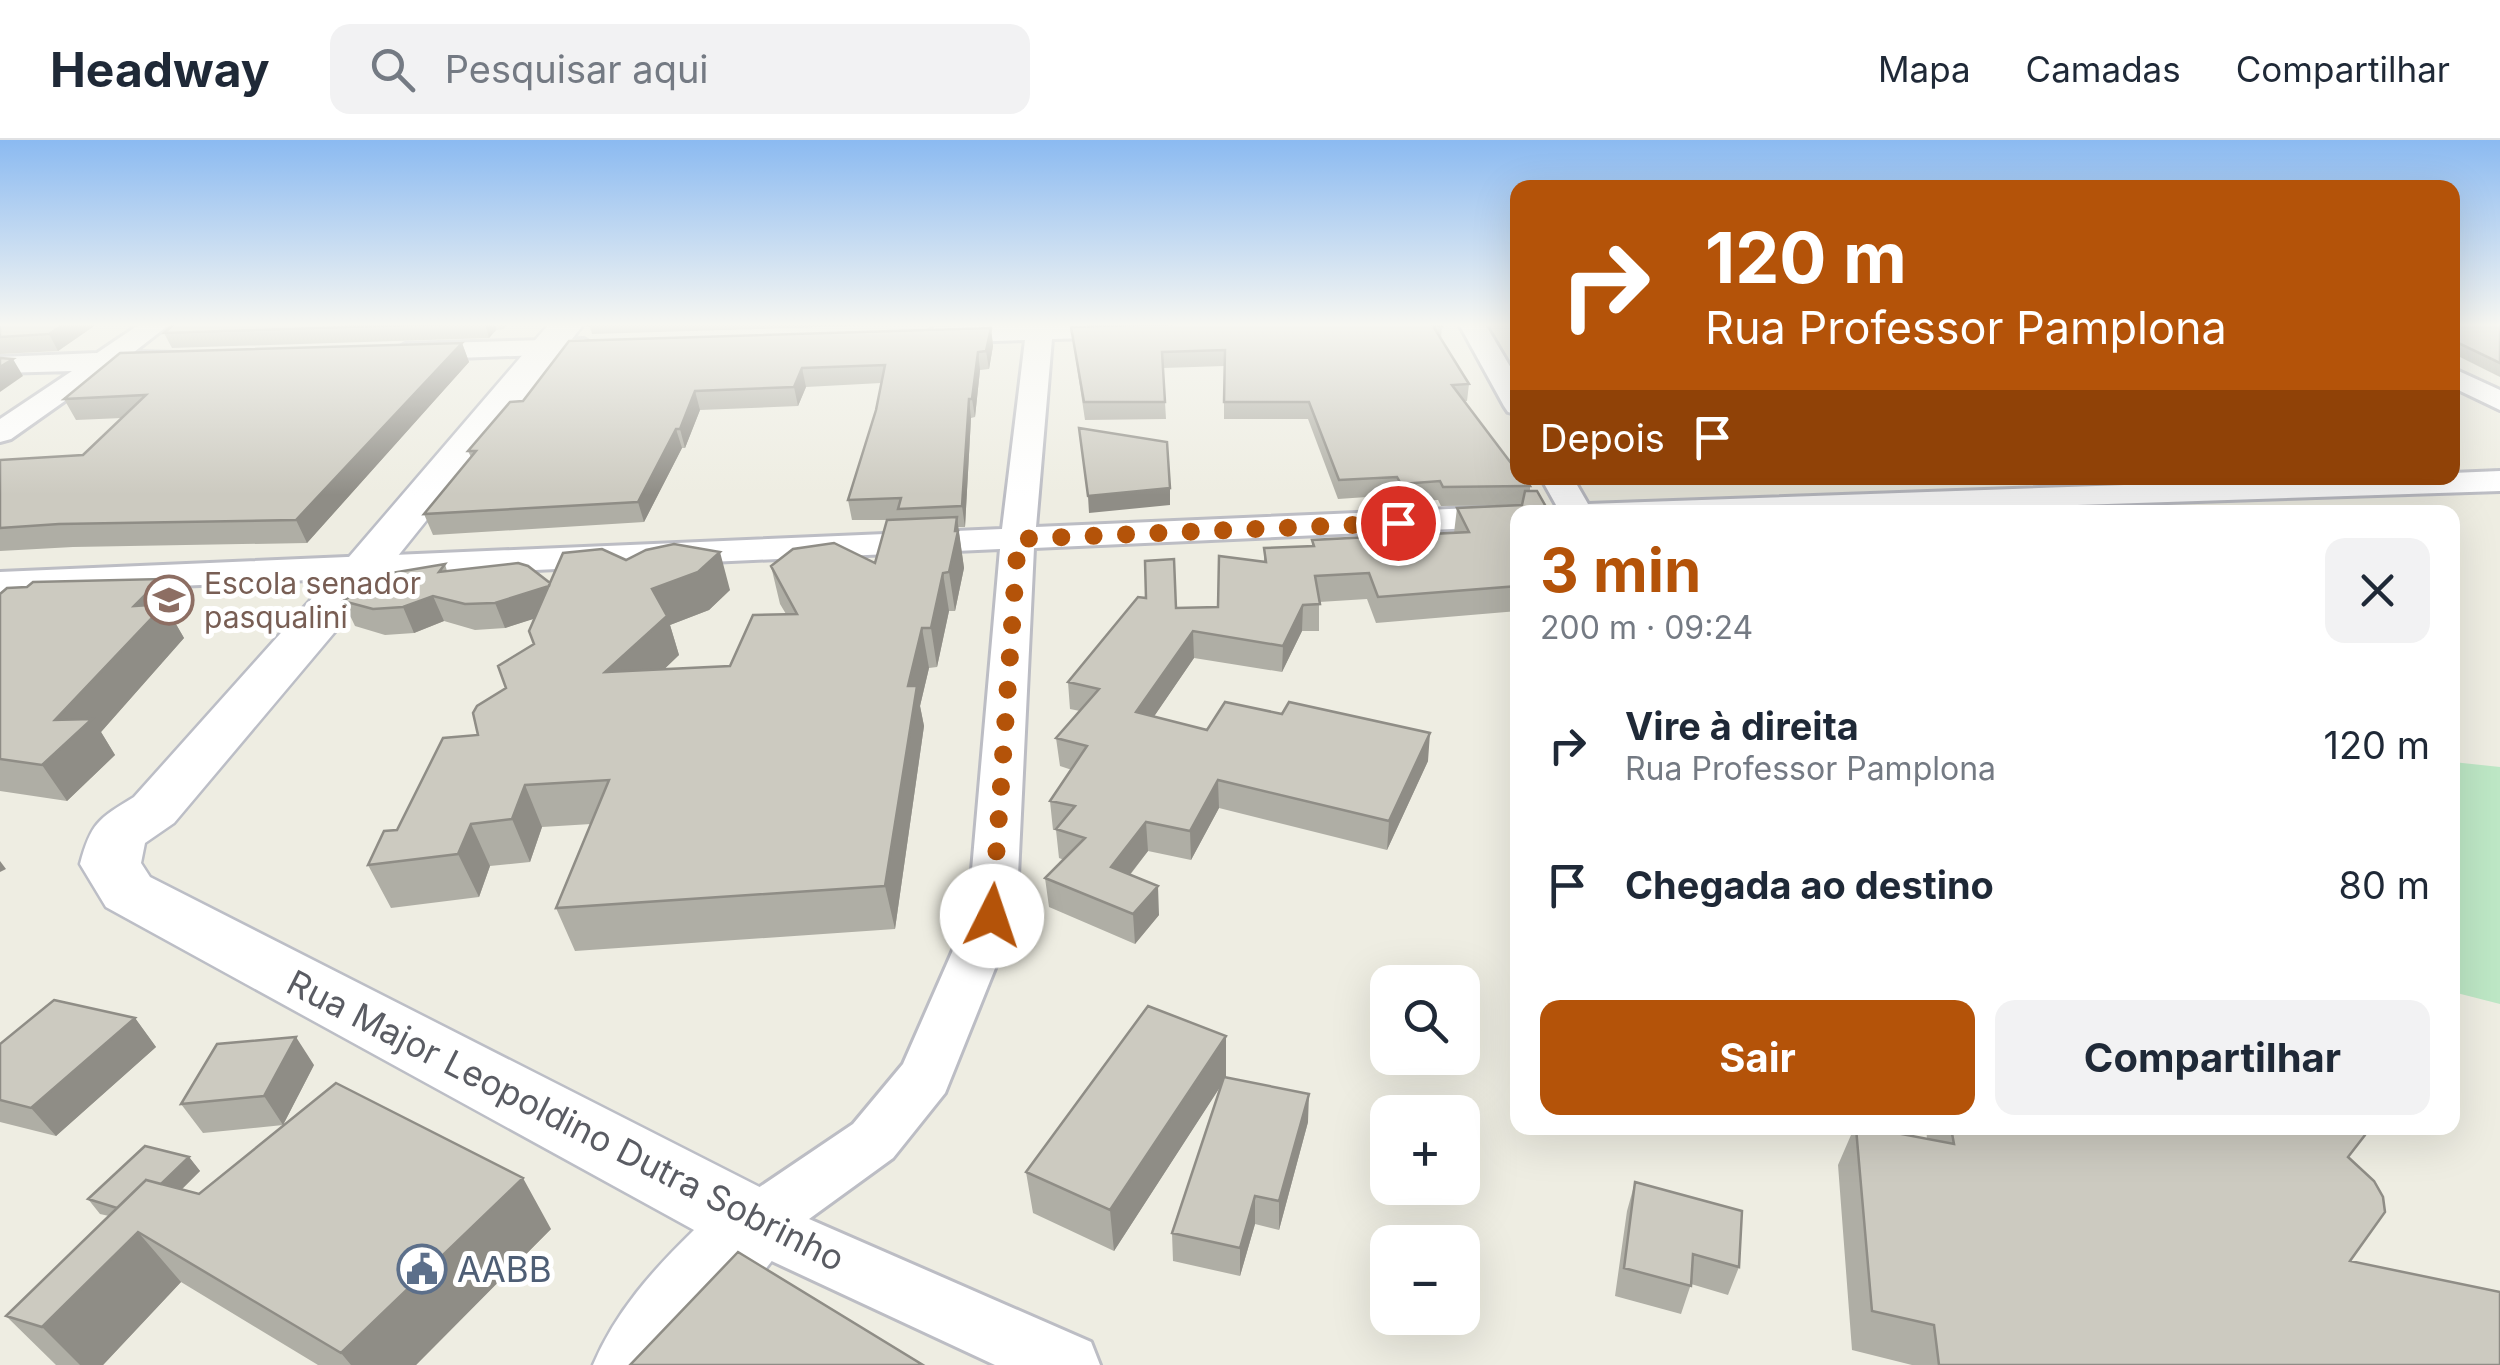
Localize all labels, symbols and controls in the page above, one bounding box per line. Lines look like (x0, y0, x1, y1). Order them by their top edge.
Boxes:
search box (330, 24, 1030, 114)
text: Headway (50, 40, 270, 99)
icon: search (365, 42, 420, 97)
text: Pesquisar aqui (445, 46, 709, 92)
text: Mapa (1878, 48, 1971, 90)
text: Camadas (2026, 48, 2181, 90)
text: Compartilhar (2236, 48, 2450, 90)
text: 120 m (1705, 215, 1907, 300)
icon: right (1540, 220, 1670, 350)
text: Rua Professor Pamplona (1705, 300, 2227, 355)
icon: arrive (1685, 410, 1740, 465)
text: Depois (1540, 415, 1665, 461)
pin (1356, 481, 1441, 566)
icon: arrive (1371, 496, 1426, 551)
text: 3 min (1540, 534, 1701, 606)
button: close (2325, 538, 2430, 643)
place label: Escola senador pasqualini (204, 565, 421, 635)
school or university icon: Escola senador pasqualini (143, 574, 195, 626)
text: 200 m · 09:24 (1540, 608, 1753, 647)
text: Vire à direita (1625, 703, 1859, 749)
icon: right (1540, 718, 1595, 773)
text: 120 m (2323, 722, 2430, 768)
text: Rua Professor Pamplona (1625, 749, 1996, 788)
icon: arrive (1540, 858, 1595, 913)
text: Chegada ao destino (1625, 862, 1994, 908)
text: 80 m (2339, 862, 2430, 908)
position arrow (940, 864, 1044, 968)
street label: Rua Major Leopoldino Dutra Sobrinho (280, 961, 852, 1279)
map controls (1370, 965, 1480, 1335)
button: search (1370, 965, 1480, 1075)
button: Sair (1540, 1000, 1975, 1115)
button: Compartilhar (1995, 1000, 2430, 1115)
button: + (1370, 1095, 1480, 1205)
button: − (1370, 1225, 1480, 1335)
public building icon: AABB (396, 1243, 448, 1295)
place label: AABB (457, 1248, 552, 1290)

